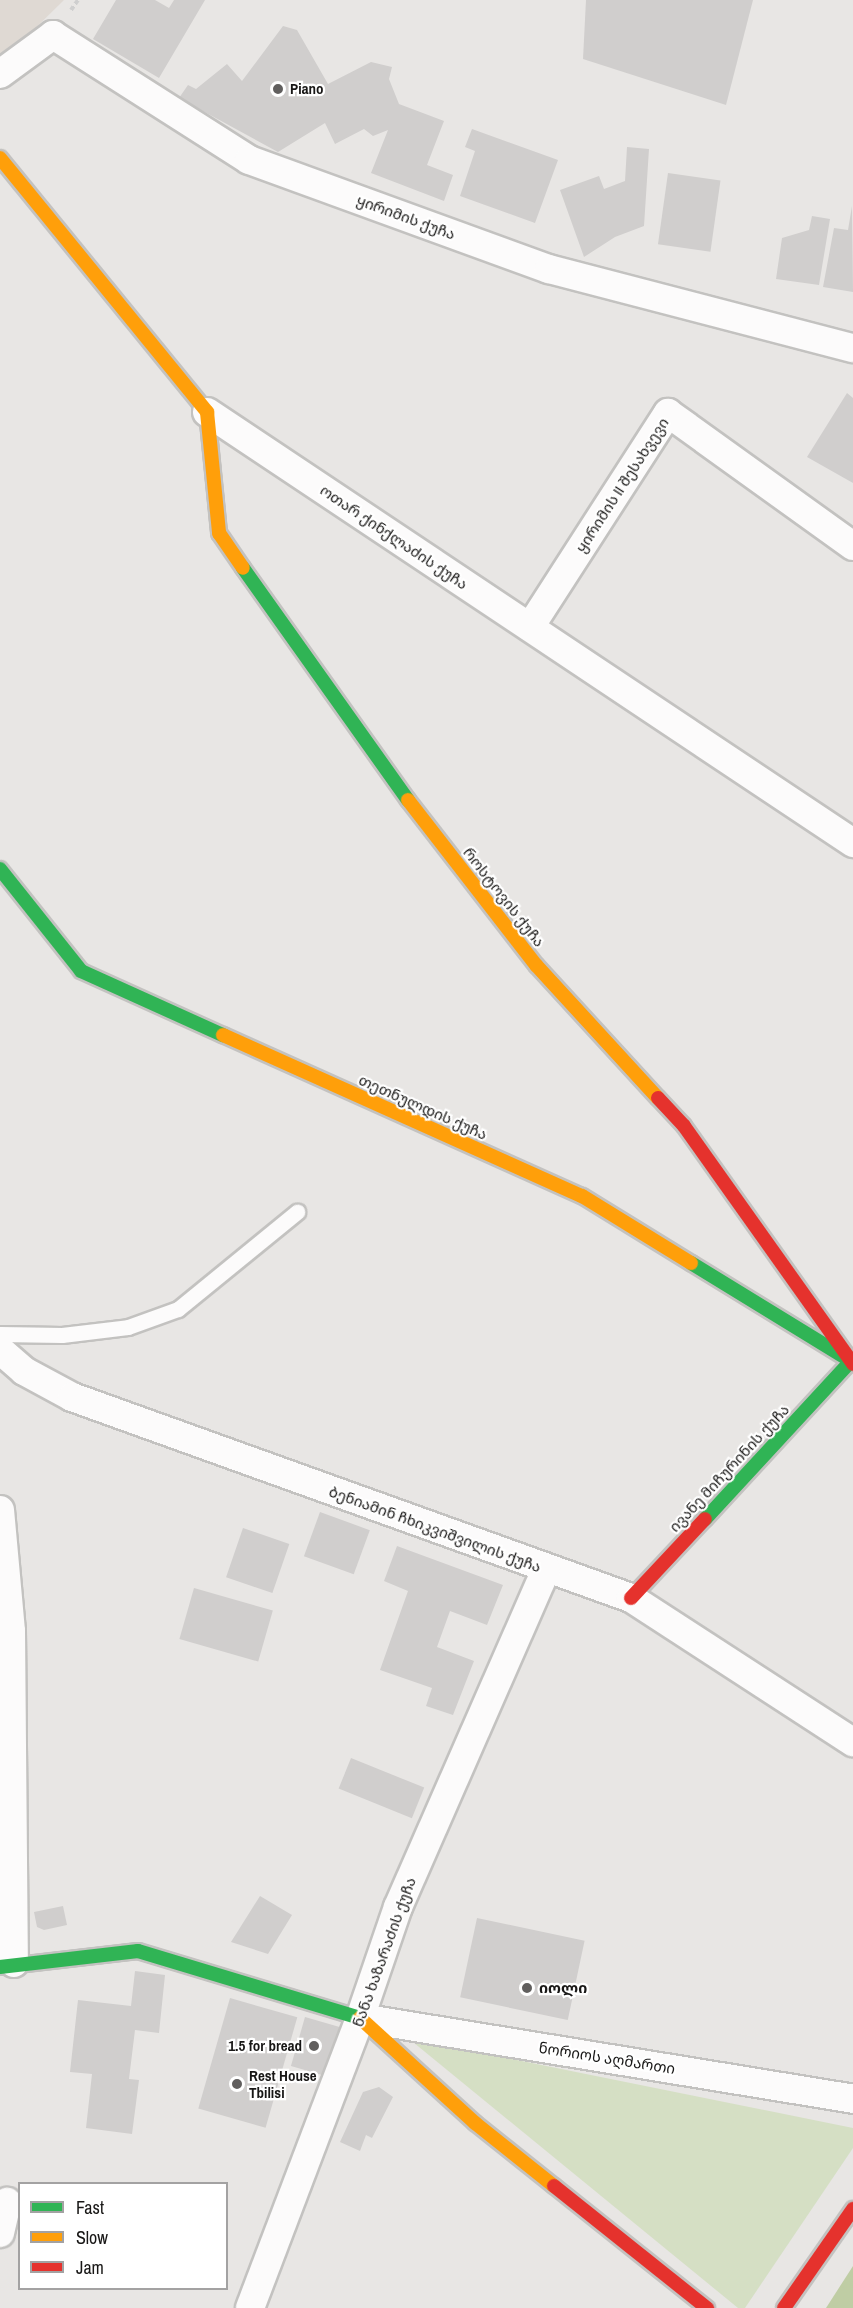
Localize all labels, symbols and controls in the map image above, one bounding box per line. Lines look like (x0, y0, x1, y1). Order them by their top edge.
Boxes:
place label: Piano (290, 80, 323, 98)
marker: Piano (271, 82, 285, 96)
street label: ყირიმის ქუჩა (354, 191, 458, 243)
street label: ყირიმის II შესახვევი (572, 414, 672, 556)
street label: ოთარ ქინქლაძის ქუჩა (317, 481, 471, 593)
street label: როსტოვის ქუჩა (460, 844, 548, 950)
street label: თეთნულდის ქუჩა (356, 1071, 490, 1143)
street label: ივანე მიჩურინის ქუჩა (665, 1400, 793, 1536)
street label: ბენიამინ ჩხიკვიშვილის ქუჩა (326, 1482, 544, 1576)
street label: ნანა ხაზარაძის ქუჩა (349, 1875, 419, 2029)
place label: იოლი (539, 1979, 587, 1997)
marker: იოლი (520, 1981, 534, 1995)
place label: 1.5 for bread (228, 2037, 302, 2055)
street label: ნორიოს აღმართი (538, 2038, 676, 2078)
marker: 1.5 for bread (307, 2039, 321, 2053)
place label: Rest House Tbilisi (249, 2066, 317, 2101)
marker: Rest House Tbilisi (230, 2077, 244, 2091)
legend (18, 2182, 228, 2290)
text: Fast (76, 2195, 104, 2220)
text: Slow (76, 2225, 108, 2250)
text: Jam (76, 2255, 104, 2280)

